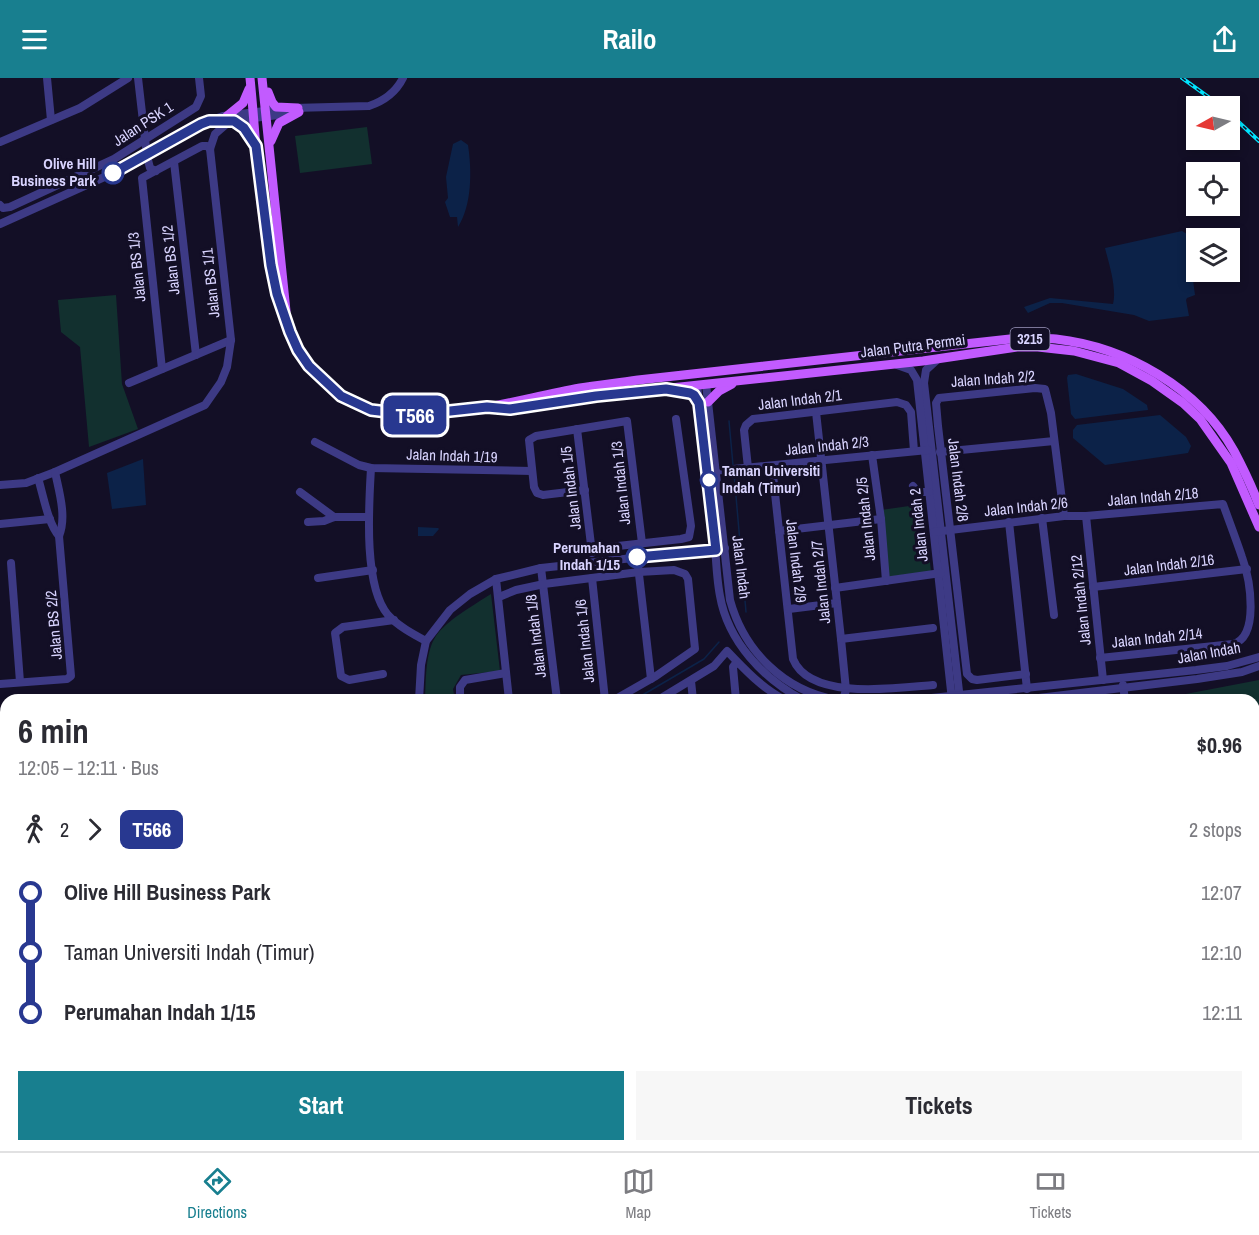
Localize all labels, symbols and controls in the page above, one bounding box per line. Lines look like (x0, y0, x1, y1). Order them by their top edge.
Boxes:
text: Railo (602, 21, 657, 57)
icon: menu (18, 23, 51, 56)
icon: share (1208, 23, 1241, 56)
street label: Jalan PSK 1 (109, 96, 177, 151)
north arrow (1186, 96, 1240, 150)
map controls (1186, 96, 1240, 282)
place label: Olive Hill Business Park (11, 153, 96, 191)
marker: Olive Hill Business Park (102, 162, 124, 184)
button: locate (1186, 162, 1240, 216)
street label: Jalan BS 1/2 (156, 224, 185, 296)
button: layers (1186, 228, 1240, 282)
street label: Jalan BS 1/3 (122, 231, 151, 303)
street label: Jalan BS 1/1 (196, 247, 225, 319)
road number: 3215 (1010, 328, 1050, 350)
street label: Jalan Putra Permai (859, 329, 966, 362)
street label: Jalan Indah 2/2 (950, 365, 1036, 392)
street label: Jalan Indah 2/1 (757, 384, 843, 415)
line badge: T566 (373, 396, 457, 434)
text: T566 (395, 401, 435, 430)
street label: Jalan Indah 2/3 (784, 431, 870, 460)
street label: Jalan Indah 2/8 (943, 437, 974, 523)
street label: Jalan Indah 1/3 (606, 440, 635, 526)
street label: Jalan Indah 1/19 (406, 443, 498, 468)
street label: Jalan Indah 1/5 (555, 445, 586, 531)
place label: Taman Universiti Indah (Timur) (722, 460, 820, 498)
marker: Taman Universiti Indah (Timur) (700, 471, 718, 489)
street label: Jalan Indah 2/5 (851, 476, 880, 562)
street label: Jalan Indah 2/18 (1107, 482, 1199, 511)
street label: Jalan Indah 2 (904, 487, 933, 563)
street label: Jalan Indah 2/6 (983, 492, 1069, 521)
street label: Jalan Indah 2/9 (781, 518, 812, 604)
street label: Jalan Indah (727, 534, 756, 600)
place label: Perumahan Indah 1/15 (553, 537, 620, 575)
street label: Jalan Indah 2/7 (806, 539, 835, 625)
marker: Perumahan Indah 1/15 (626, 546, 648, 568)
street label: Jalan Indah 2/16 (1123, 549, 1216, 580)
street label: Jalan Indah 2/12 (1065, 554, 1096, 646)
street label: Jalan BS 2/2 (40, 589, 67, 661)
street label: Jalan Indah 1/8 (520, 593, 551, 679)
street label: Jalan Indah 1/6 (570, 598, 599, 684)
street label: Jalan Indah 2/14 (1111, 622, 1203, 653)
street label: Jalan Indah (1176, 637, 1242, 668)
text: 6 min (18, 709, 89, 753)
text: $0.96 (1197, 730, 1242, 760)
text: 12:05 – 12:11 · Bus (18, 754, 159, 781)
icon: walk (18, 813, 51, 846)
icon: forward (78, 813, 111, 846)
text: T566 (132, 815, 171, 844)
text: 2 (60, 816, 69, 843)
text: 2 stops (1189, 816, 1242, 843)
text: Olive Hill Business Park (64, 877, 271, 907)
text: 12:07 (1201, 879, 1242, 906)
text: Taman Universiti Indah (Timur) (64, 937, 315, 967)
text: 12:10 (1201, 939, 1242, 966)
text: Perumahan Indah 1/15 (64, 997, 256, 1027)
text: 12:11 (1202, 999, 1242, 1026)
button: Start (18, 1071, 624, 1140)
button: Tickets (636, 1071, 1242, 1140)
tab: Directions (187, 1165, 247, 1223)
tab: Map (622, 1165, 655, 1223)
tab: Tickets (1030, 1165, 1072, 1223)

